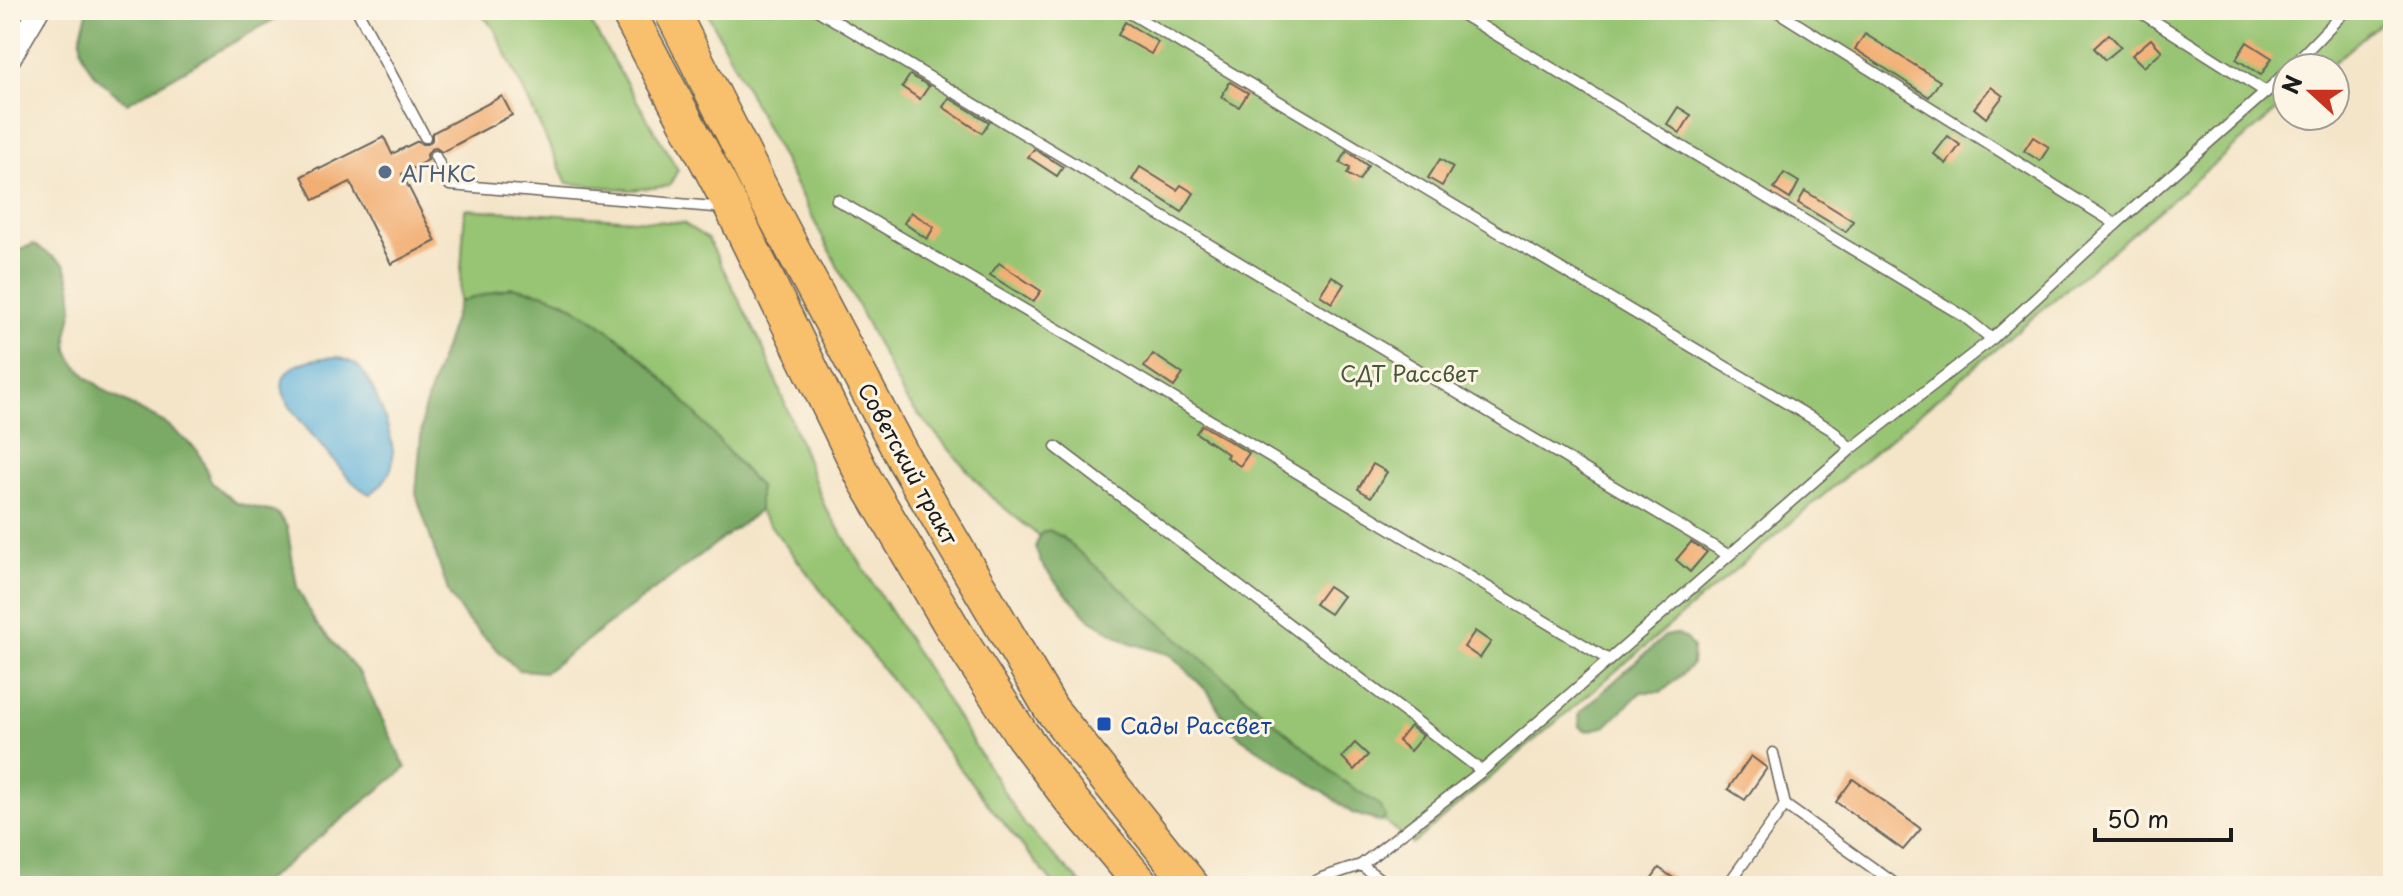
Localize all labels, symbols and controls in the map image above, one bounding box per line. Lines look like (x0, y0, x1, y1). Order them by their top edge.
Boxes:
north arrow (2271, 52, 2351, 132)
text: N (2272, 70, 2309, 98)
place label: АГНКС (401, 156, 476, 189)
marker: АГНКС (376, 163, 394, 181)
park label: СДТ Рассвет (1340, 356, 1478, 389)
street label: Советский тракт (851, 376, 968, 551)
place label: Сады Рассвет (1120, 708, 1272, 741)
marker: Сады Рассвет (1095, 715, 1113, 733)
scale bar (2095, 792, 2231, 842)
text: 50 m (2107, 800, 2169, 836)

